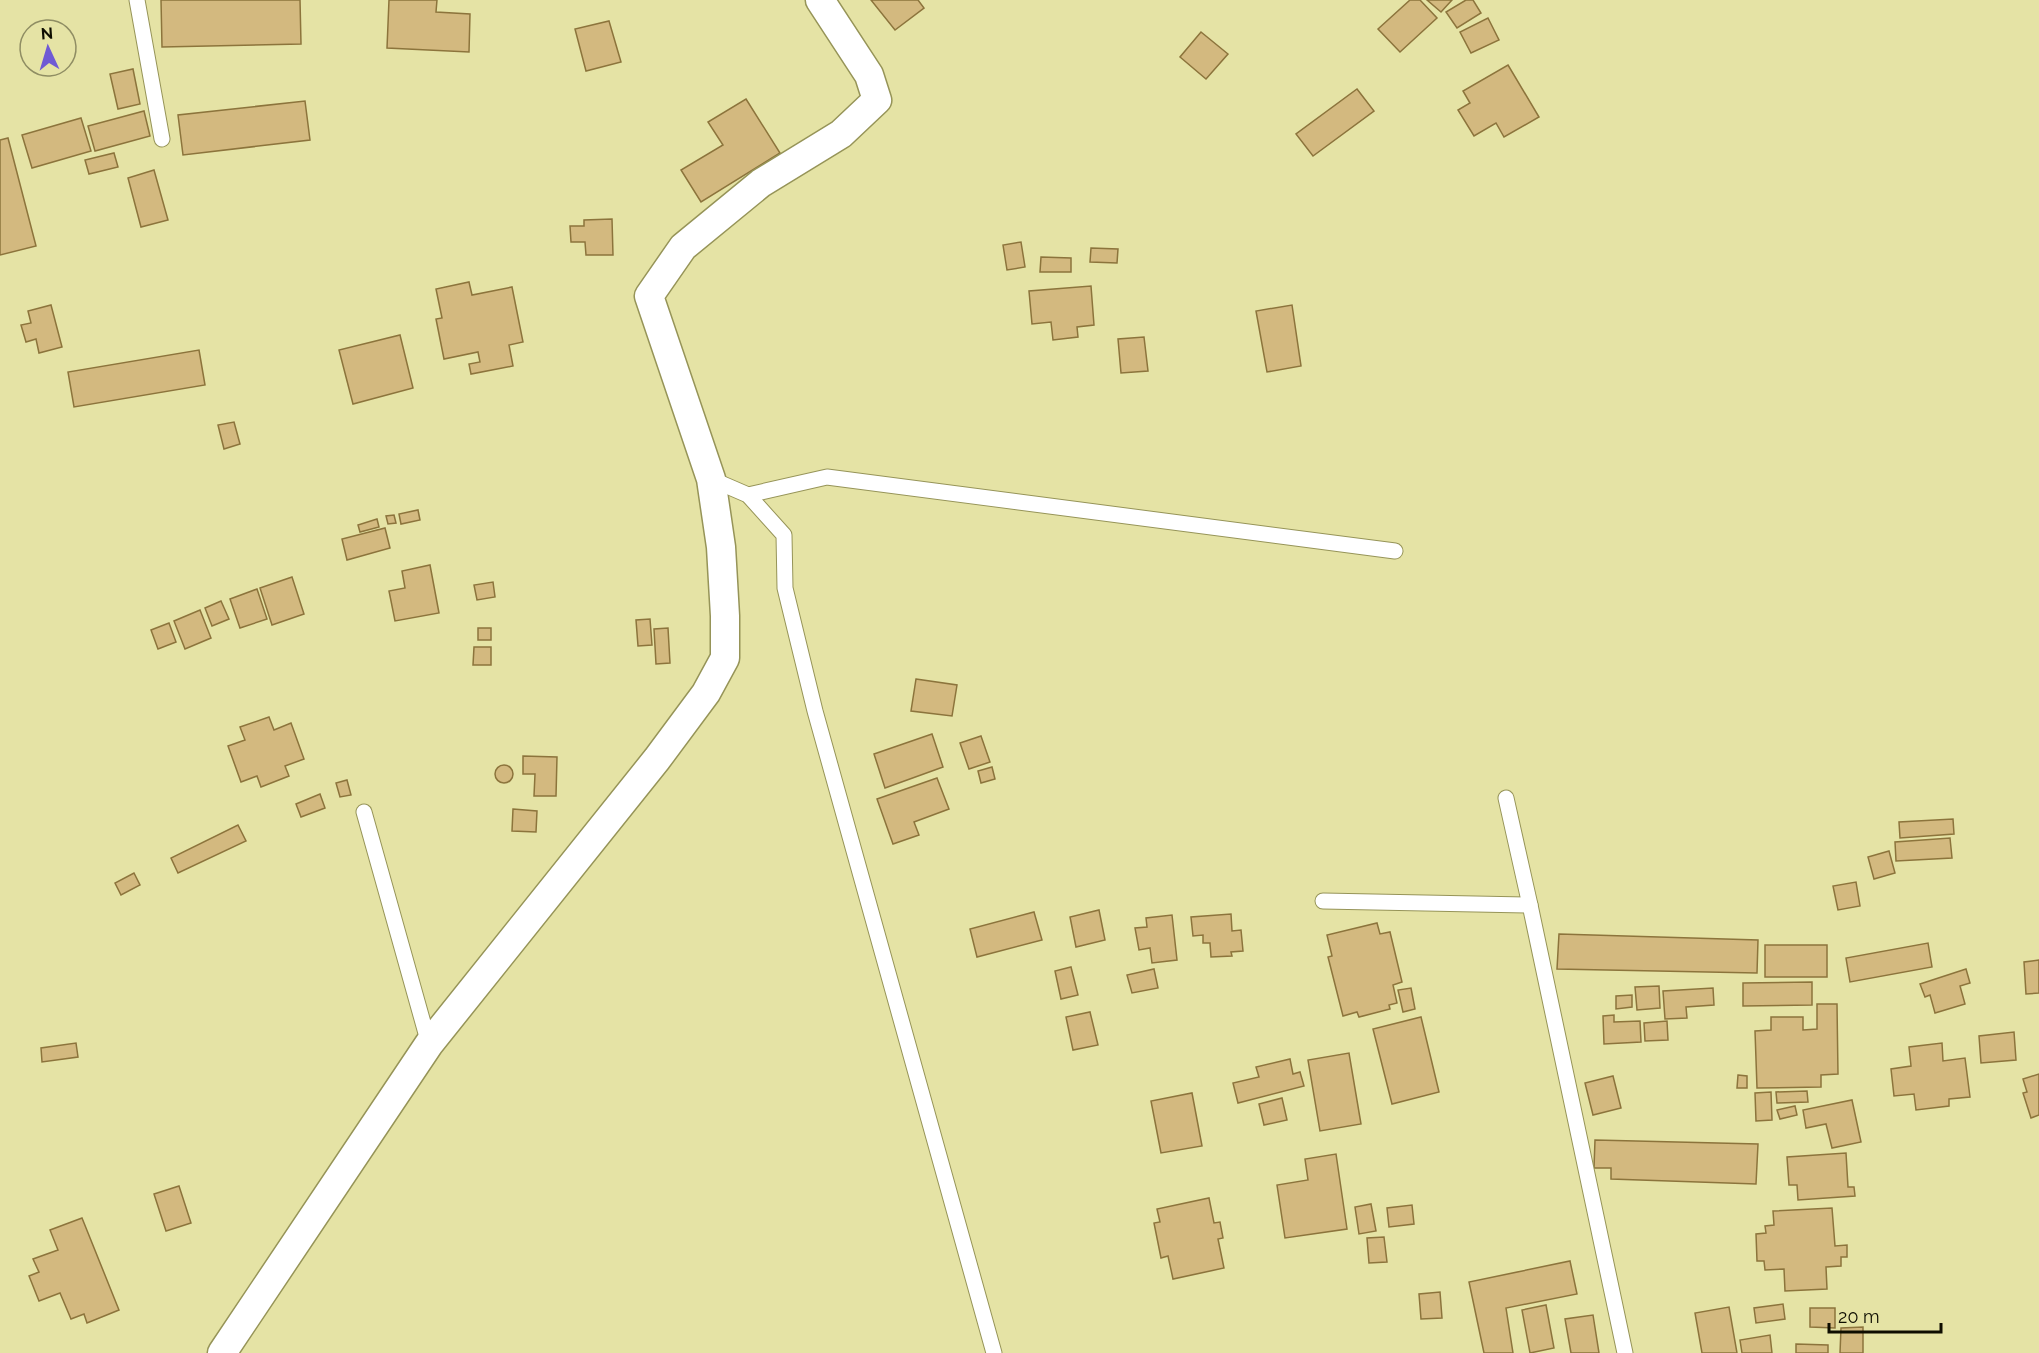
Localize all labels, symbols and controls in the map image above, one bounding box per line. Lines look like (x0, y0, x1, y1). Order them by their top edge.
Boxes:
north arrow (18, 18, 78, 78)
text: N (40, 24, 54, 43)
scale bar (1829, 1296, 1942, 1334)
text: 20 m (1838, 1306, 1880, 1327)

